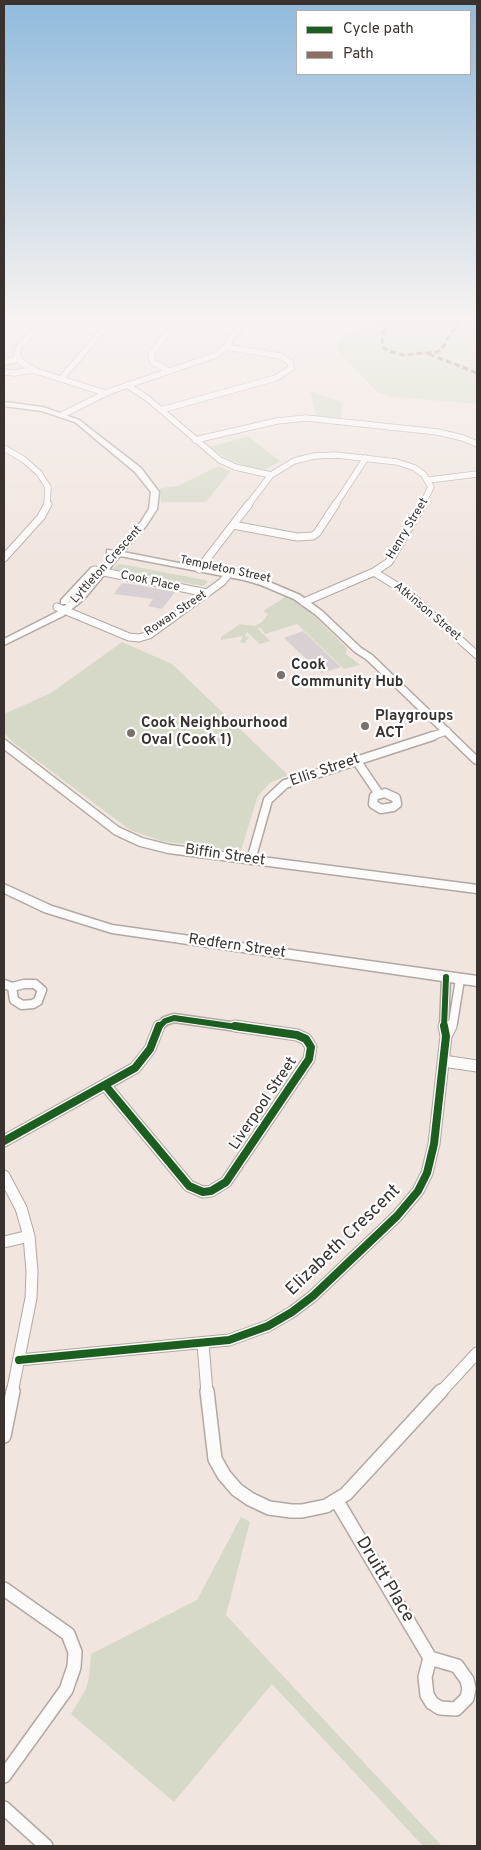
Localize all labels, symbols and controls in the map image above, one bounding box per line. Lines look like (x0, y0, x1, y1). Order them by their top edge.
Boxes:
legend (296, 10, 471, 75)
text: Cycle path (343, 20, 414, 39)
text: Path (343, 45, 374, 64)
street label: Henry Street (384, 496, 432, 562)
street label: Lyttleton Crescent (68, 523, 146, 607)
street label: Templeton Street (178, 553, 272, 587)
street label: Cook Place (119, 569, 181, 595)
street label: Atkinson Street (390, 580, 464, 644)
street label: Rowan Street (142, 588, 210, 640)
place label: Cook Community Hub (291, 657, 404, 692)
marker: Cook Community Hub (275, 669, 287, 681)
place label: Playgroups ACT (375, 708, 453, 743)
place label: Cook Neighbourhood Oval (Cook 1) (141, 715, 288, 750)
marker: Playgroups ACT (359, 720, 371, 732)
marker: Cook Neighbourhood Oval (Cook 1) (125, 727, 137, 739)
street label: Ellis Street (288, 751, 362, 791)
street label: Biffin Street (184, 841, 266, 871)
street label: Redfern Street (187, 931, 287, 963)
street label: Liverpool Street (226, 1054, 302, 1154)
street label: Elizabeth Crescent (282, 1181, 406, 1301)
street label: Druitt Place (350, 1533, 418, 1627)

